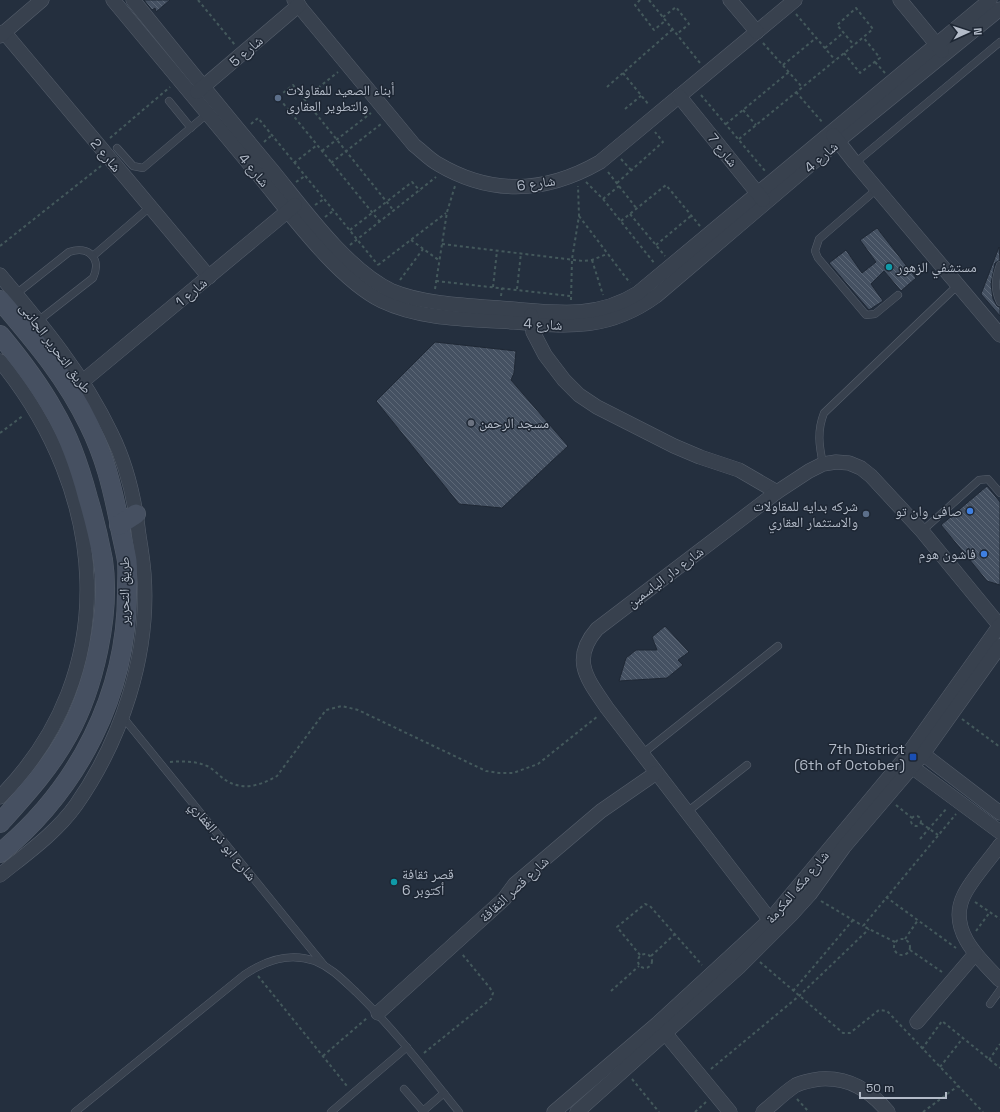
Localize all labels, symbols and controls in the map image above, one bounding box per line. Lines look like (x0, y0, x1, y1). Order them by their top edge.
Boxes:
north arrow (948, 12, 988, 52)
text: N (971, 27, 985, 36)
street label: شارع 5 (226, 32, 267, 71)
place label: أبناء الصعيد للمقاولات والتطوير العقارى (286, 81, 395, 115)
marker: أبناء الصعيد للمقاولات والتطوير العقارى (273, 93, 283, 103)
street label: شارع 7 (703, 130, 742, 171)
street label: شارع 2 (86, 134, 125, 176)
street label: شارع 4 (800, 137, 842, 177)
street label: شارع 4 (234, 149, 273, 191)
street label: شارع 6 (516, 171, 557, 196)
place label: مستشفي الزهور (896, 258, 977, 279)
marker: مستشفي الزهور (884, 262, 894, 272)
street label: شارع 1 (171, 274, 211, 311)
street label: طريق التحرير الجانبى (15, 299, 96, 398)
street label: شارع 4 (523, 314, 563, 335)
place label: مسجد الرحمن (479, 414, 549, 432)
marker: مسجد الرحمن (466, 418, 476, 428)
place label: شركه بدايه للمقاولات والاستثمار العقاري (753, 497, 858, 534)
place label: صافى وان تو (895, 502, 962, 520)
marker: صافى وان تو (965, 506, 975, 516)
marker: شركه بدايه للمقاولات والاستثمار العقاري (861, 509, 871, 519)
street label: شارع دار الياسمين (623, 542, 708, 613)
place label: فاشون هوم (919, 545, 976, 564)
marker: فاشون هوم (979, 549, 989, 559)
street label: طريق التحرير (115, 556, 134, 627)
place label: 7th District (6th of October) (794, 740, 905, 774)
marker: 7th District (6th of October) (908, 752, 918, 762)
street label: شارع ابو ذر الغفاري (183, 797, 261, 886)
street label: شارع مكه المكرمة (761, 847, 834, 928)
street label: شارع قصر الثقافة (475, 852, 553, 927)
place label: قصر ثقافة 6 أكتوبر (402, 865, 454, 899)
marker: قصر ثقافة 6 أكتوبر (389, 877, 399, 887)
scale bar (860, 1074, 946, 1100)
text: 50 m (866, 1080, 894, 1096)

